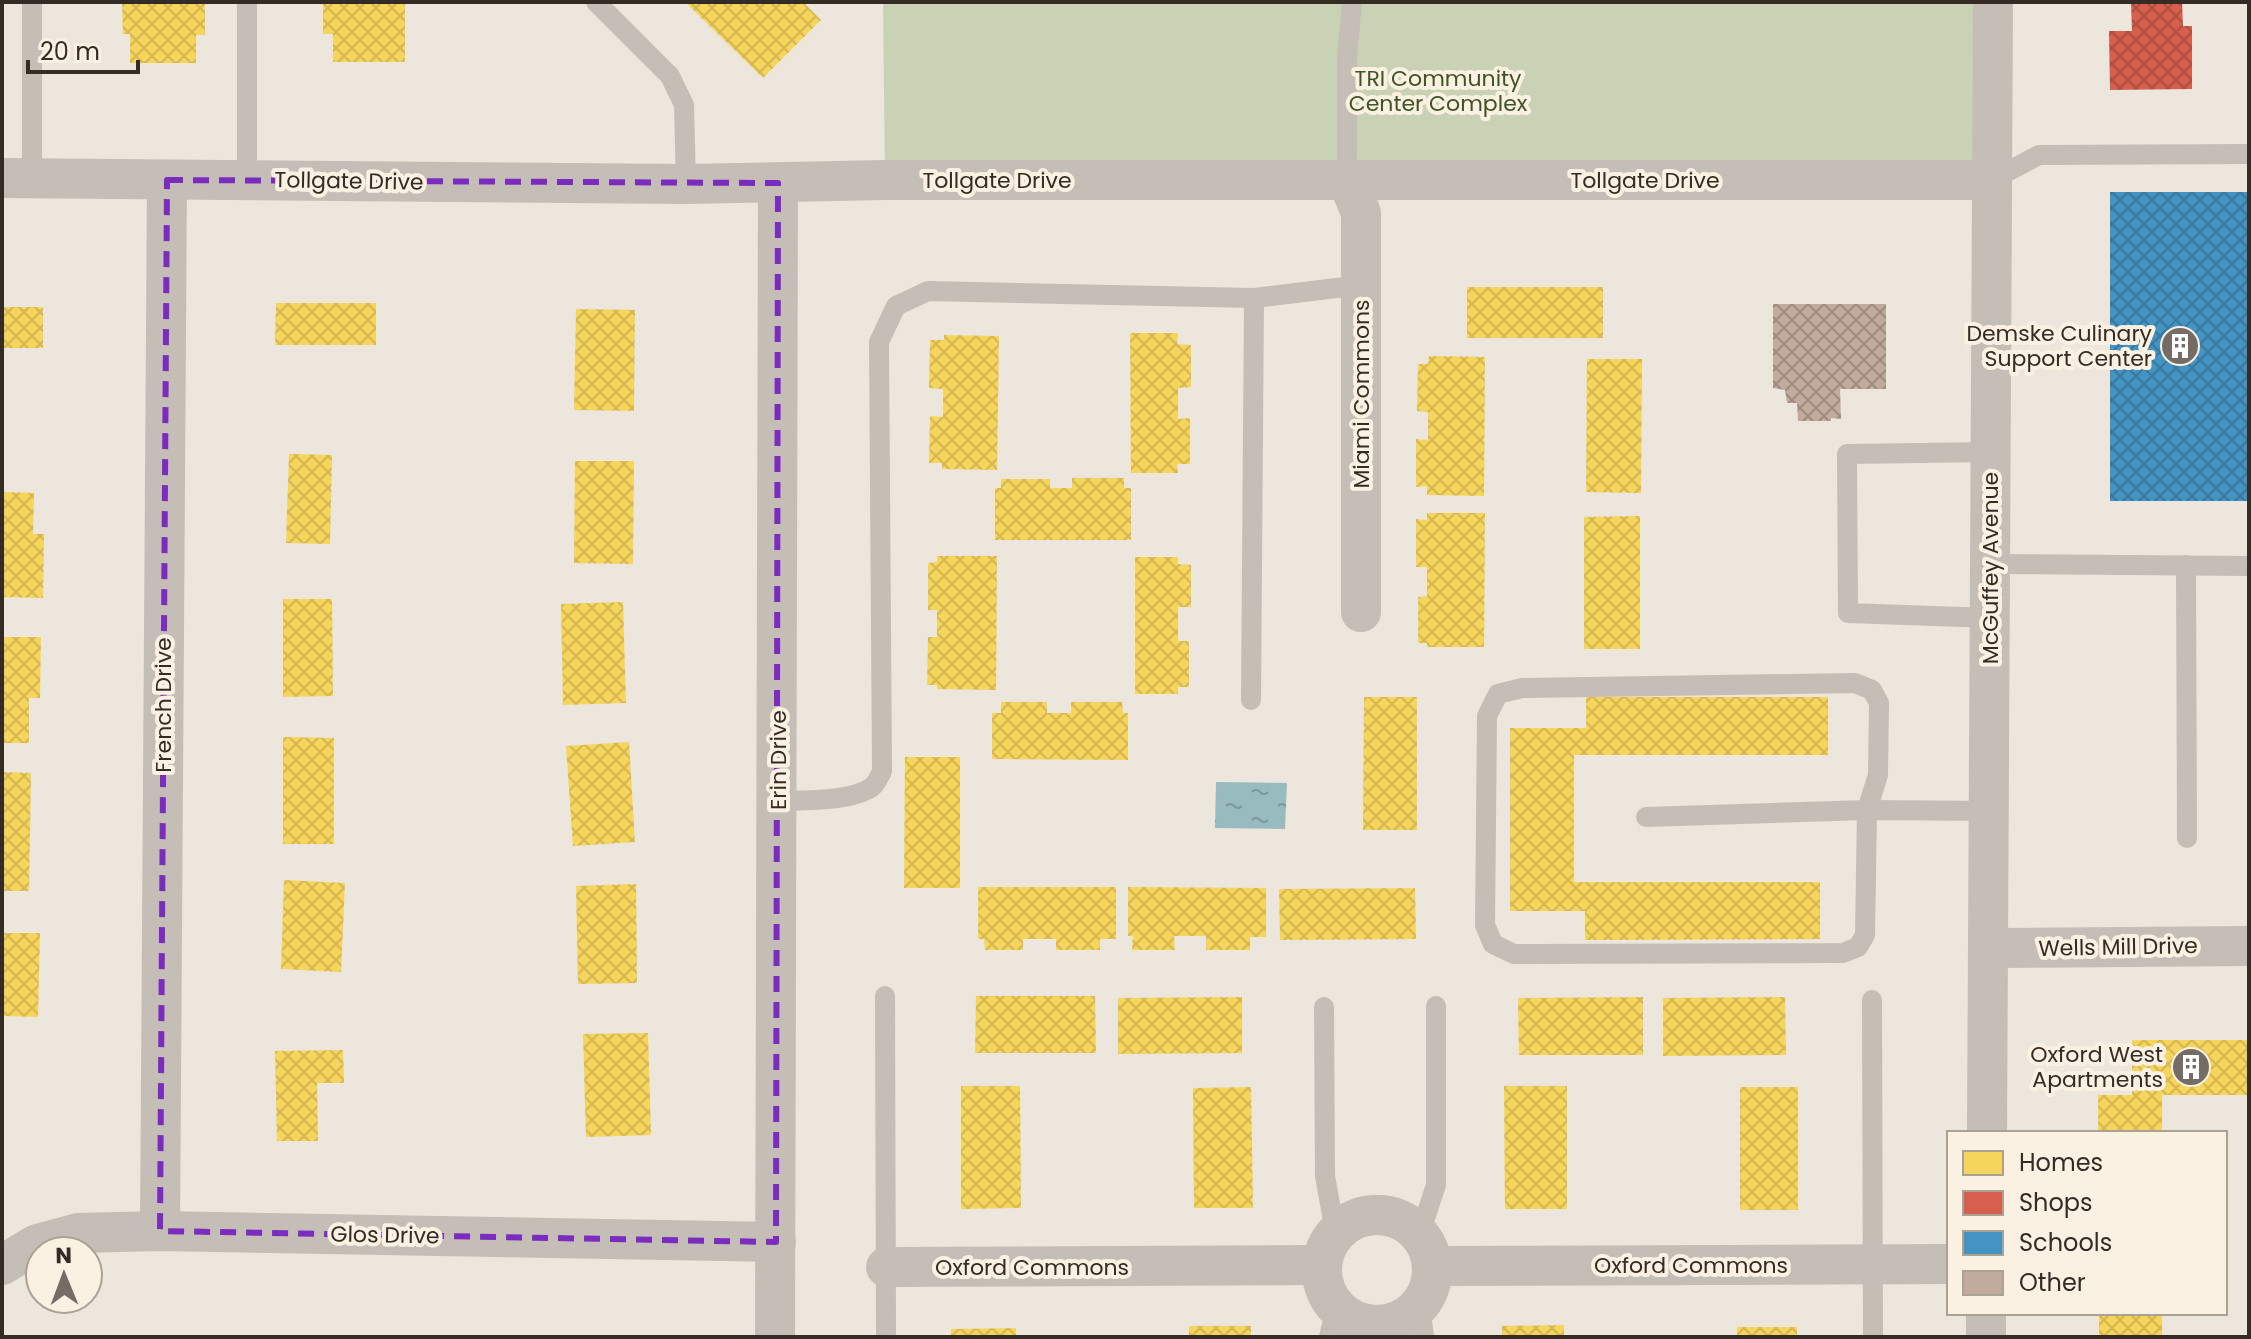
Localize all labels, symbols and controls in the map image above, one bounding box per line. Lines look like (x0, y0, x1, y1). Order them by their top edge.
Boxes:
scale bar (28, 24, 138, 74)
text: 20 m (40, 35, 100, 68)
park label: TRI Community Center Complex (1349, 63, 1528, 119)
street label: Tollgate Drive (274, 164, 424, 198)
street label: Tollgate Drive (922, 165, 1072, 196)
street label: Tollgate Drive (1570, 165, 1720, 196)
street label: Miami Commons (1346, 299, 1377, 489)
place label: Demske Culinary Support Center (1966, 318, 2153, 374)
building icon: Demske Culinary Support Center (2159, 325, 2201, 367)
street label: McGuffey Avenue (1975, 472, 2006, 664)
street label: French Drive (148, 637, 179, 773)
street label: Erin Drive (763, 710, 794, 810)
street label: Wells Mill Drive (2038, 930, 2198, 964)
place label: Oxford West Apartments (2030, 1039, 2163, 1095)
building icon: Oxford West Apartments (2170, 1046, 2212, 1088)
legend (1947, 1131, 2227, 1315)
text: Homes (2019, 1146, 2103, 1179)
text: Shops (2019, 1186, 2093, 1219)
street label: Glos Drive (330, 1219, 440, 1251)
text: Schools (2019, 1226, 2112, 1259)
north arrow (24, 1235, 104, 1315)
text: N (55, 1240, 72, 1271)
street label: Oxford Commons (1594, 1250, 1788, 1281)
street label: Oxford Commons (935, 1252, 1129, 1283)
text: Other (2019, 1266, 2086, 1299)

